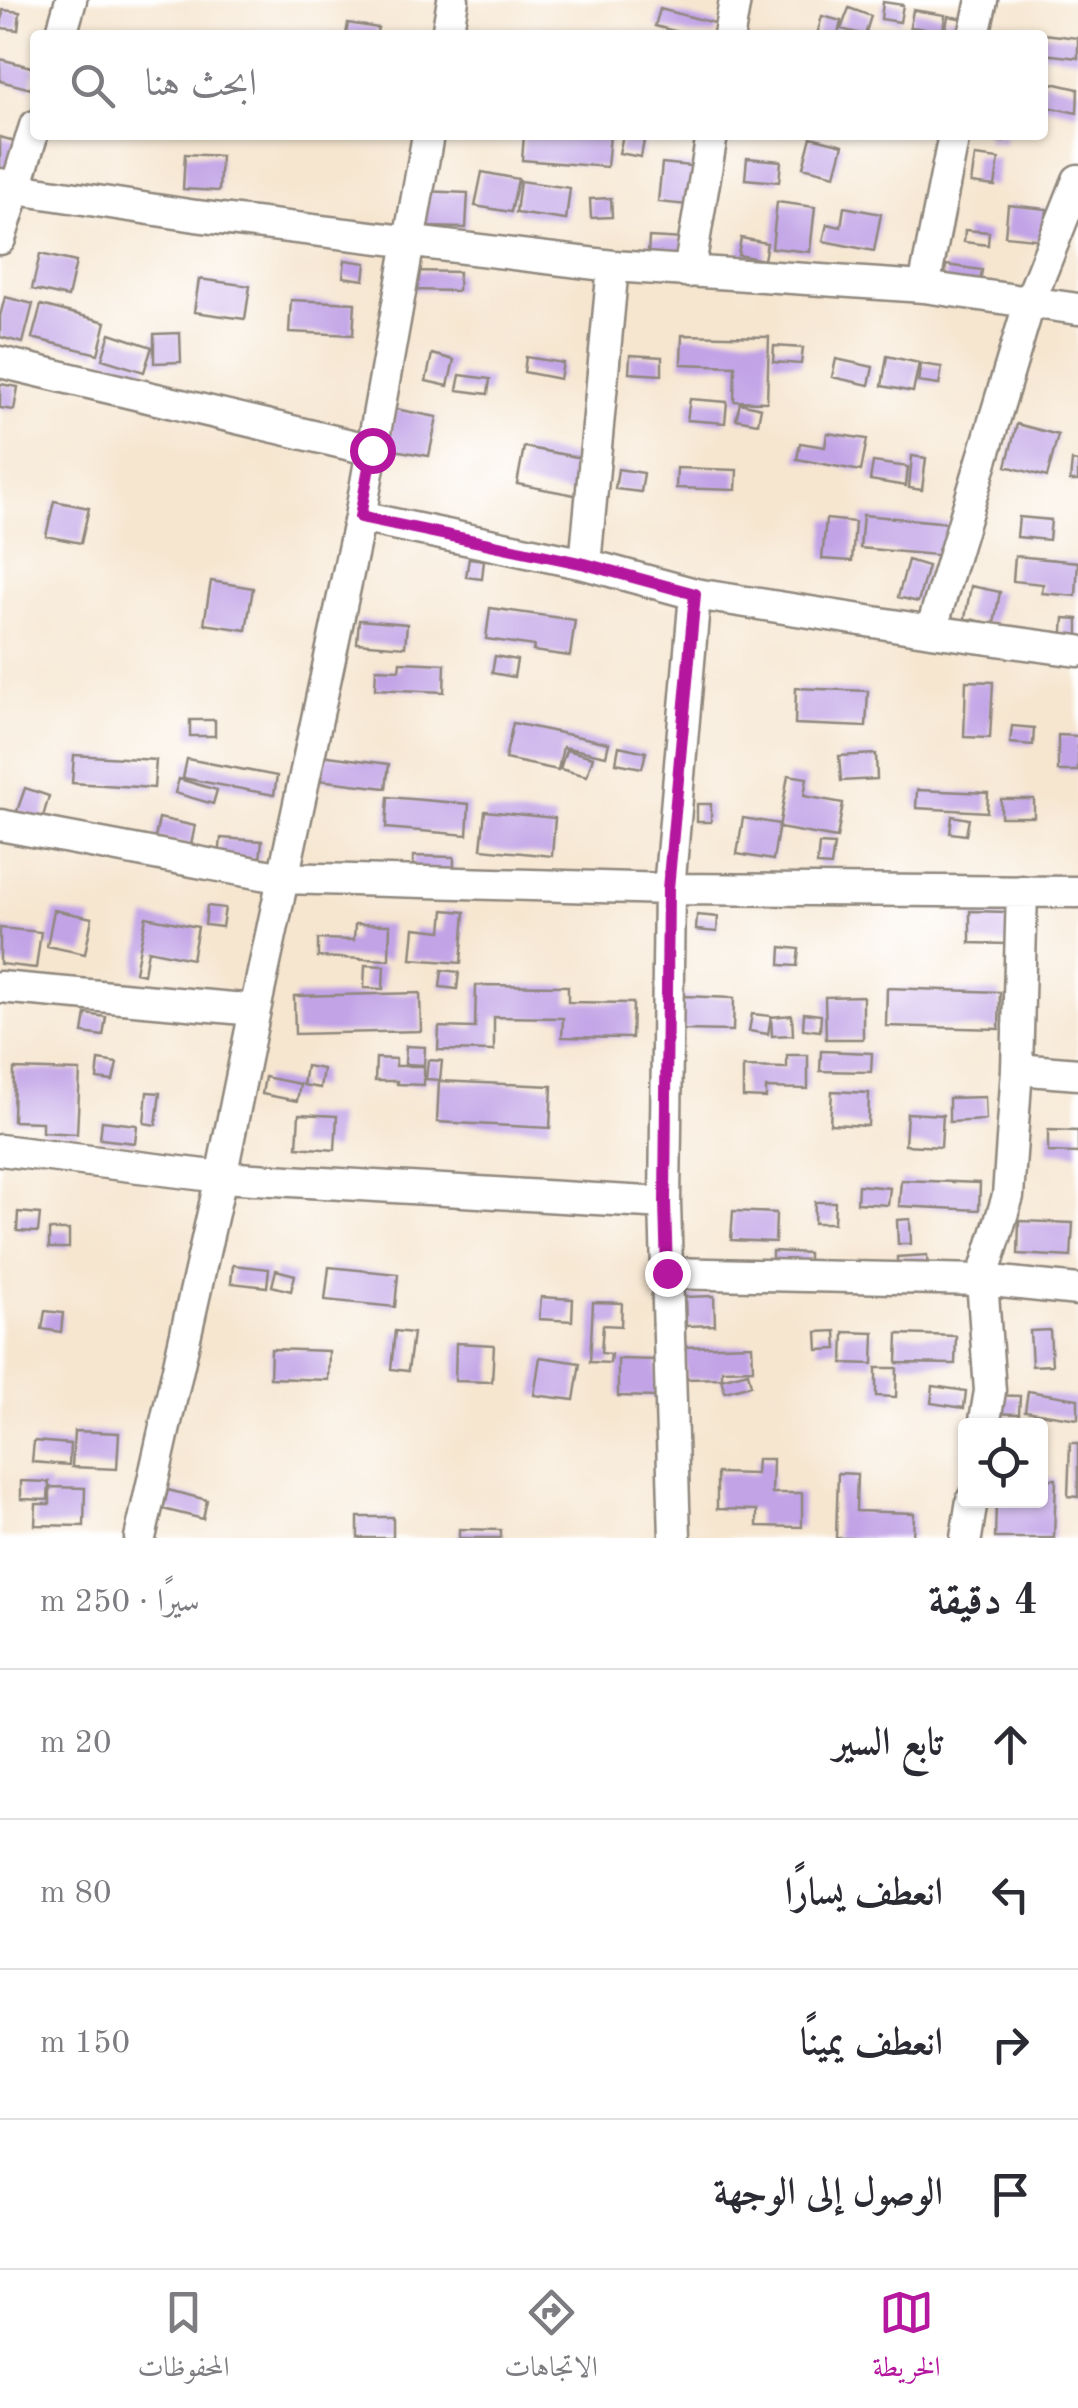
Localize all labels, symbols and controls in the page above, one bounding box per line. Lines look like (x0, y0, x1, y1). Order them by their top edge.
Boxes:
search box (30, 30, 1048, 140)
icon: search (65, 58, 120, 113)
text: ابحث هنا (145, 66, 257, 104)
route start (350, 428, 396, 474)
route end (645, 1251, 691, 1297)
map controls (958, 1418, 1048, 1508)
button: locate (958, 1418, 1048, 1508)
text: 4 دقيقة (929, 1581, 1038, 1623)
text: سيرًا · 250 m (40, 1587, 200, 1619)
icon: ahead (983, 1717, 1038, 1772)
text: تابع السير (833, 1725, 943, 1763)
text: 20 m (40, 1728, 112, 1760)
icon: left (983, 1867, 1038, 1922)
text: انعطف يسارًا (785, 1875, 943, 1913)
text: 80 m (40, 1878, 112, 1910)
icon: right (983, 2017, 1038, 2072)
text: انعطف يمينًا (800, 2025, 943, 2063)
text: 150 m (40, 2028, 130, 2060)
icon: arrive (983, 2167, 1038, 2222)
text: الوصول إلى الوجهة (714, 2175, 943, 2213)
tab: المحفوظات (137, 2285, 230, 2394)
tab: الاتجاهات (504, 2285, 598, 2394)
tab: الخريطة (873, 2285, 941, 2394)

